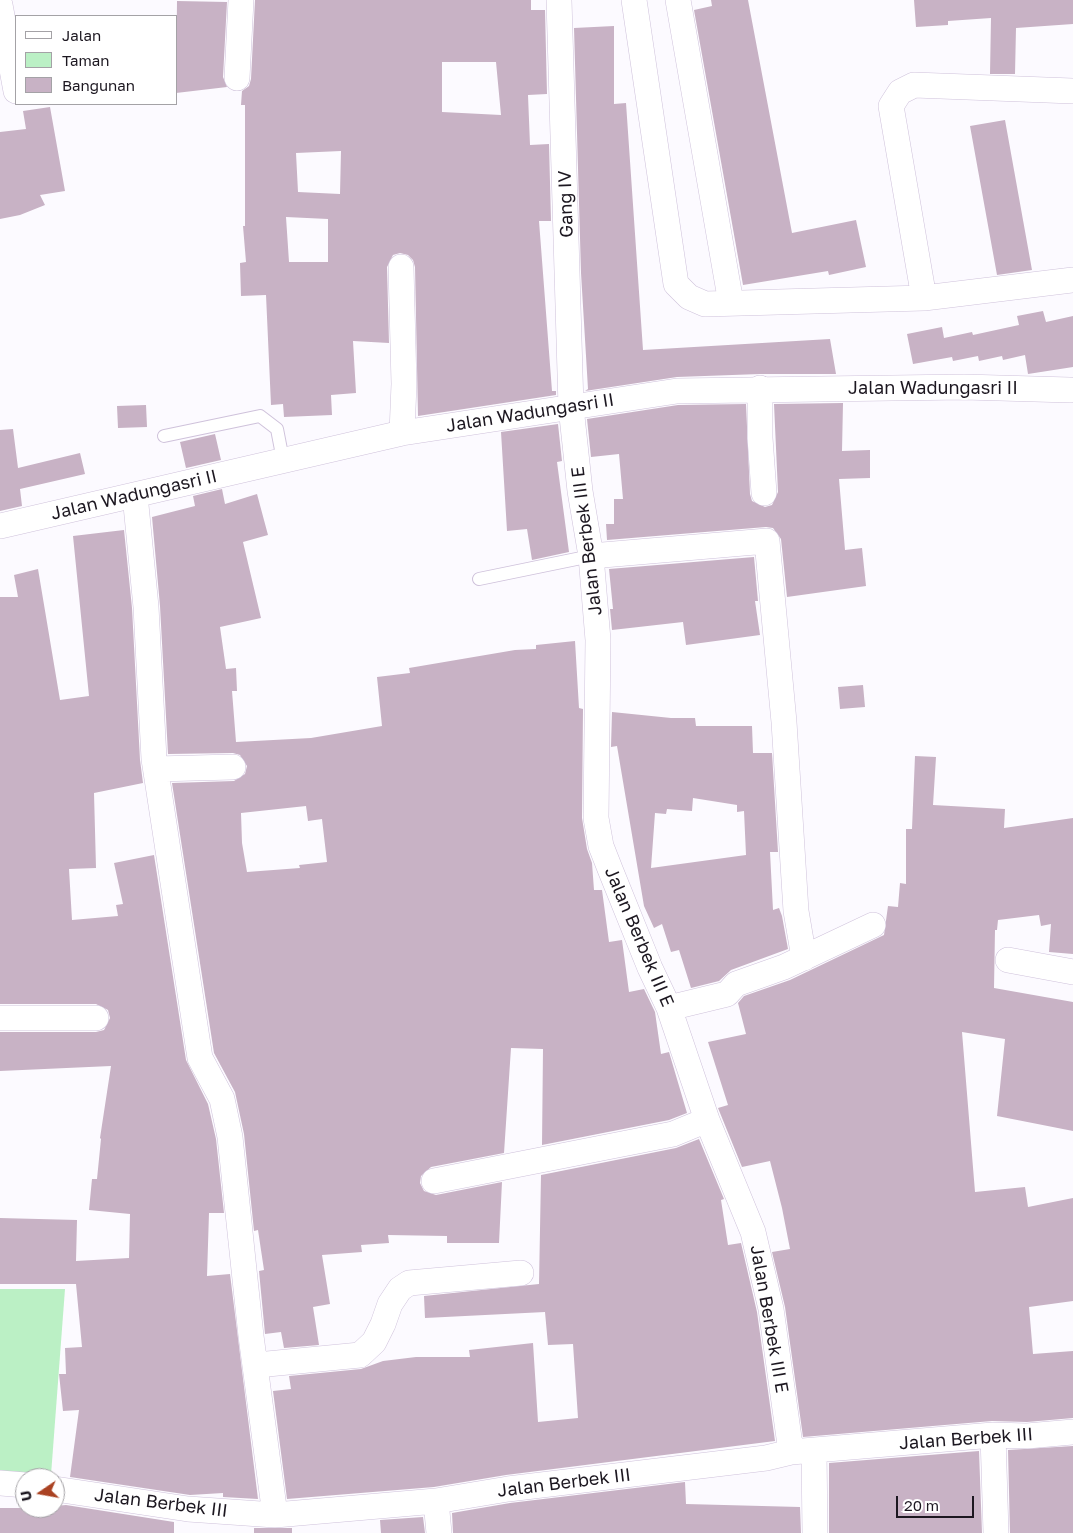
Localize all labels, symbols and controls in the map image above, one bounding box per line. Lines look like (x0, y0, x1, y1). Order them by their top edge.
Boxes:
legend (15, 15, 178, 105)
text: Jalan (62, 26, 101, 44)
text: Taman (62, 51, 109, 69)
text: Bangunan (62, 76, 135, 94)
street label: Gang IV (554, 170, 578, 238)
street label: Jalan Wadungasri II (848, 377, 1018, 399)
street label: Jalan Wadungasri II (444, 389, 616, 437)
street label: Jalan Wadungasri II (49, 465, 219, 525)
street label: Jalan Berbek III E (567, 465, 607, 617)
street label: Jalan Berbek III E (600, 864, 678, 1010)
street label: Jalan Berbek III E (745, 1243, 793, 1395)
street label: Jalan Berbek III (898, 1424, 1034, 1454)
street label: Jalan Berbek III (496, 1464, 632, 1502)
north arrow (15, 1468, 65, 1518)
street label: Jalan Berbek III (93, 1484, 229, 1522)
scale bar (898, 1486, 976, 1518)
text: U (16, 1489, 35, 1503)
text: 20 m (904, 1496, 939, 1514)

